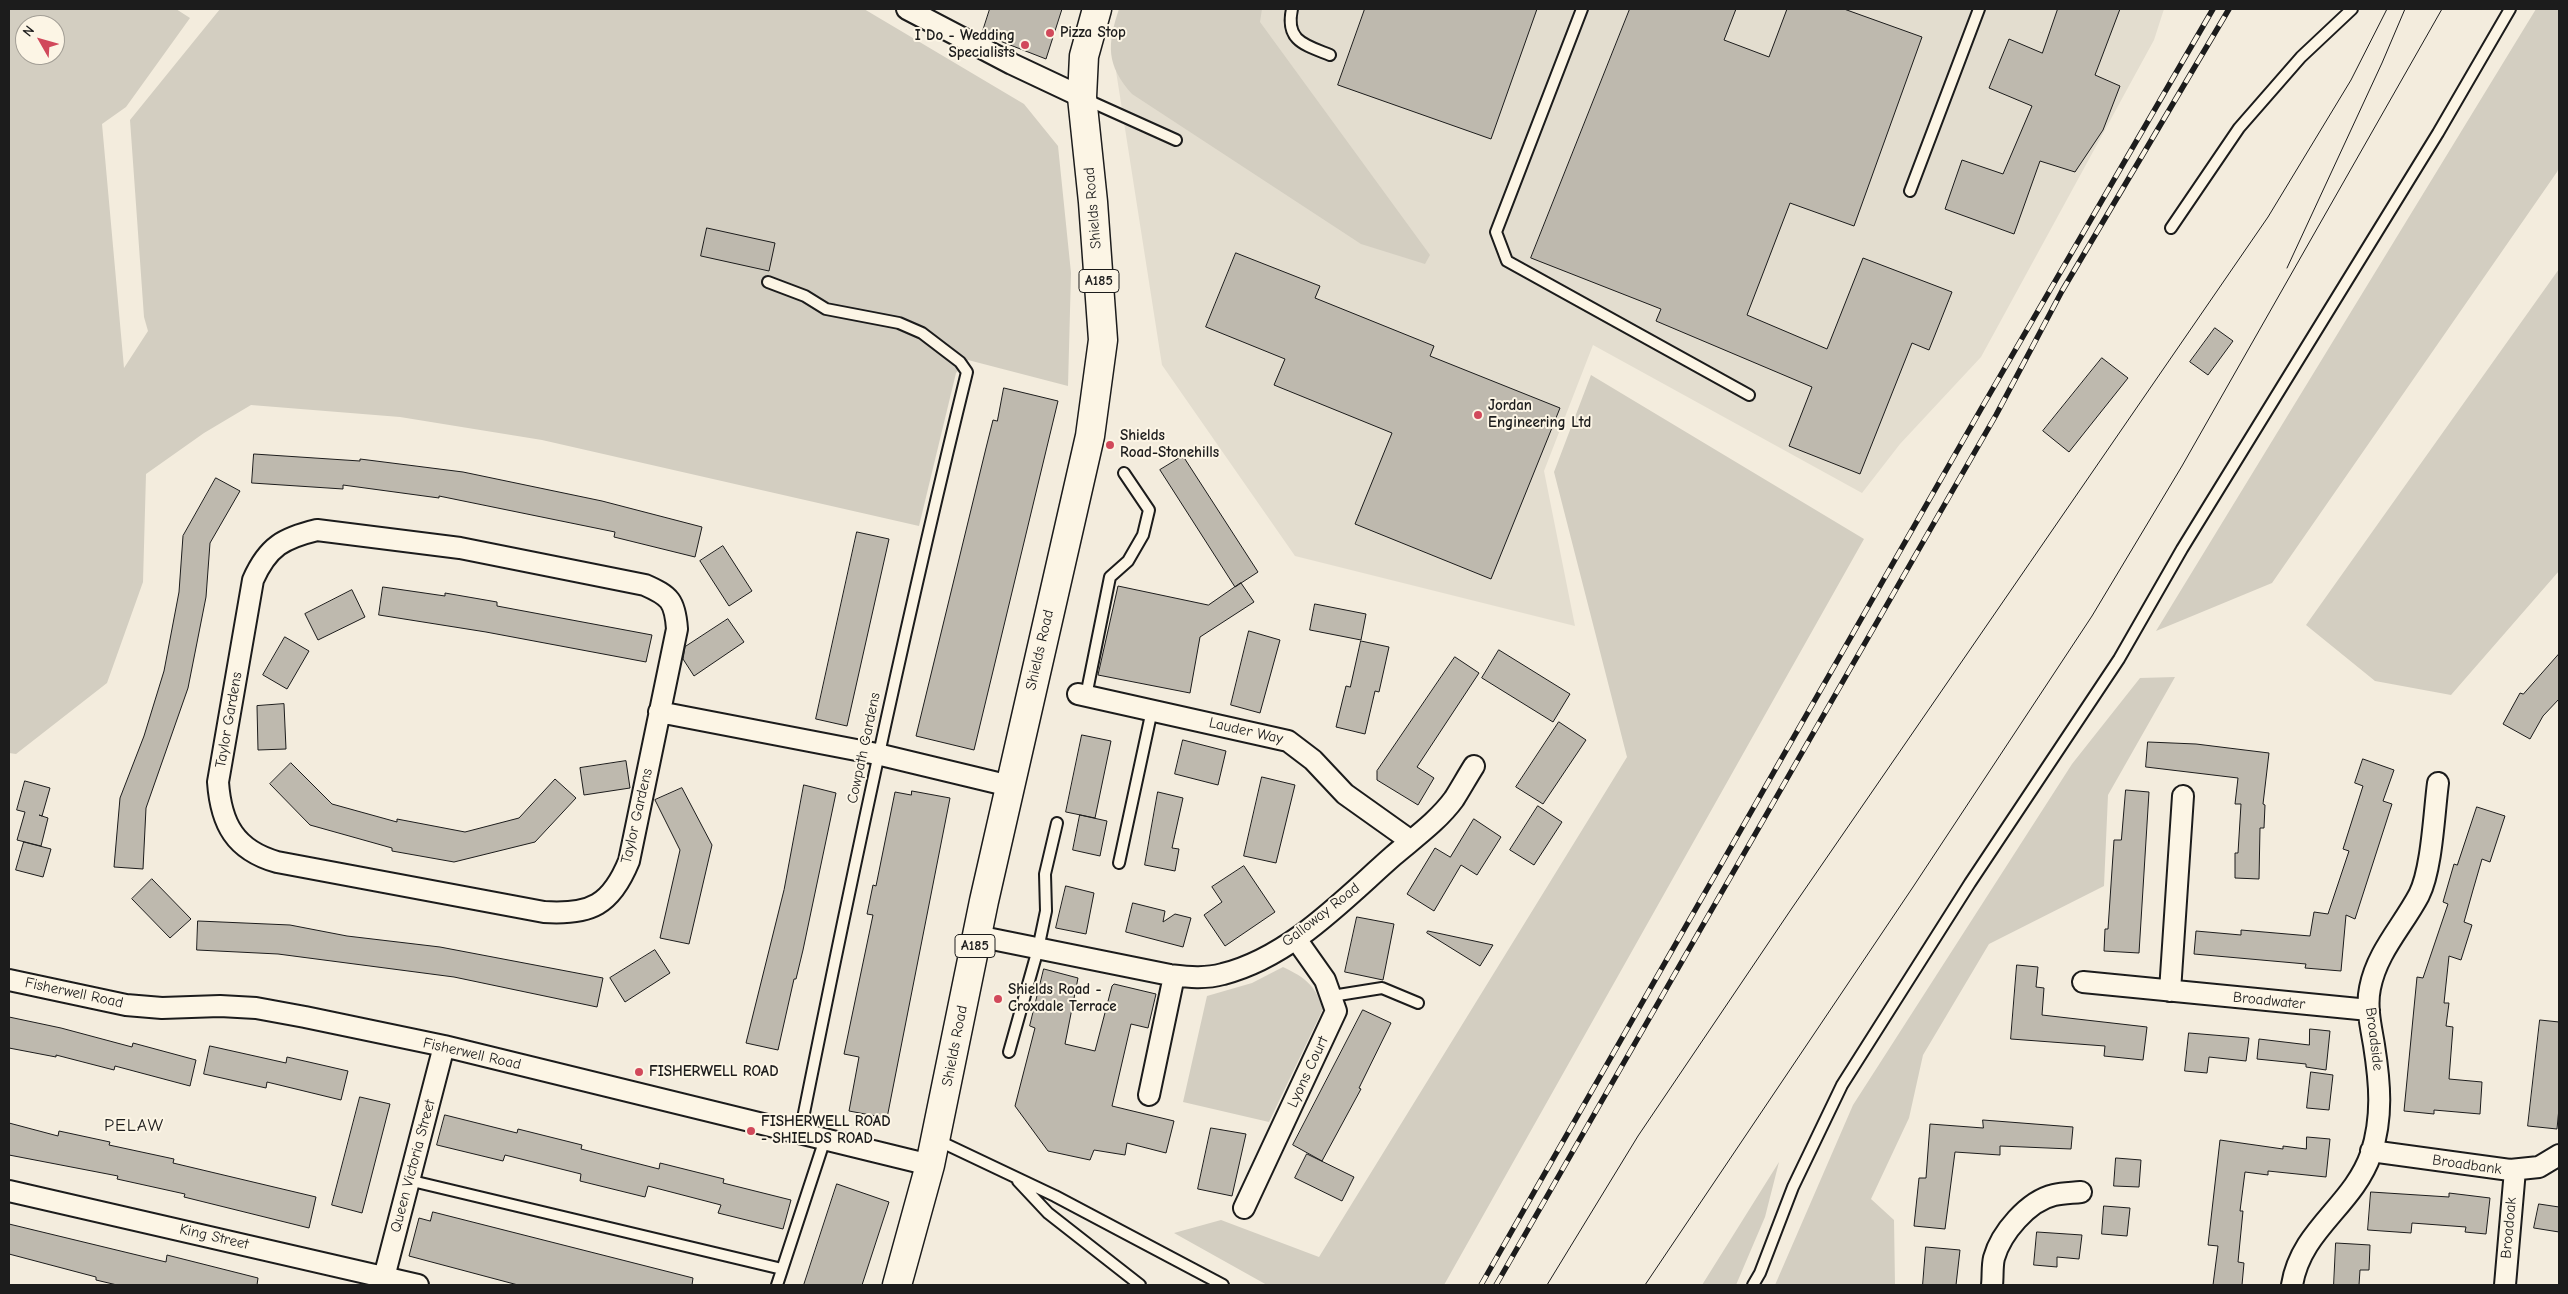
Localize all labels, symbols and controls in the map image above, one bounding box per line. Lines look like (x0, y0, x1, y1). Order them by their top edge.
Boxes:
north arrow (15, 15, 65, 65)
text: N (19, 22, 38, 40)
place label: Pizza Stop (1060, 24, 1126, 42)
place label: I Do - Wedding Specialists (915, 27, 1015, 62)
marker: Pizza Stop (1044, 27, 1056, 39)
marker: I Do - Wedding Specialists (1019, 39, 1031, 51)
street label: Shields Road (1080, 166, 1106, 250)
road number: A185 (1079, 270, 1119, 292)
place label: Jordan Engineering Ltd (1488, 397, 1591, 432)
marker: Jordan Engineering Ltd (1472, 409, 1484, 421)
place label: Shields Road-Stonehills (1120, 427, 1219, 462)
marker: Shields Road-Stonehills (1104, 439, 1116, 451)
street label: Shields Road (1022, 608, 1058, 692)
street label: Taylor Gardens (212, 671, 246, 769)
street label: Cowpath Gardens (843, 691, 885, 805)
street label: Lauder Way (1207, 714, 1285, 748)
street label: Taylor Gardens (617, 767, 657, 865)
street label: Galloway Road (1279, 879, 1363, 951)
road number: A185 (955, 934, 995, 958)
street label: Fisherwell Road (23, 974, 125, 1012)
place label: Shields Road - Croxdale Terrace (1008, 981, 1117, 1016)
street label: Broadwater (2232, 988, 2306, 1014)
marker: Shields Road - Croxdale Terrace (992, 993, 1004, 1005)
street label: Shields Road (938, 1004, 972, 1088)
street label: Broadside (2361, 1006, 2387, 1072)
street label: Fisherwell Road (421, 1034, 523, 1074)
street label: Lyons Court (1284, 1034, 1332, 1110)
place label: FISHERWELL ROAD (649, 1063, 778, 1081)
marker: FISHERWELL ROAD (633, 1066, 645, 1078)
street label: Queen Victoria Street (387, 1098, 439, 1234)
place label: FISHERWELL ROAD - SHIELDS ROAD (761, 1113, 890, 1148)
district label: PELAW (103, 1115, 165, 1137)
marker: FISHERWELL ROAD - SHIELDS ROAD (745, 1125, 757, 1137)
street label: Broadbank (2431, 1151, 2503, 1179)
street label: Broadoak (2497, 1197, 2521, 1259)
street label: King Street (178, 1220, 250, 1254)

